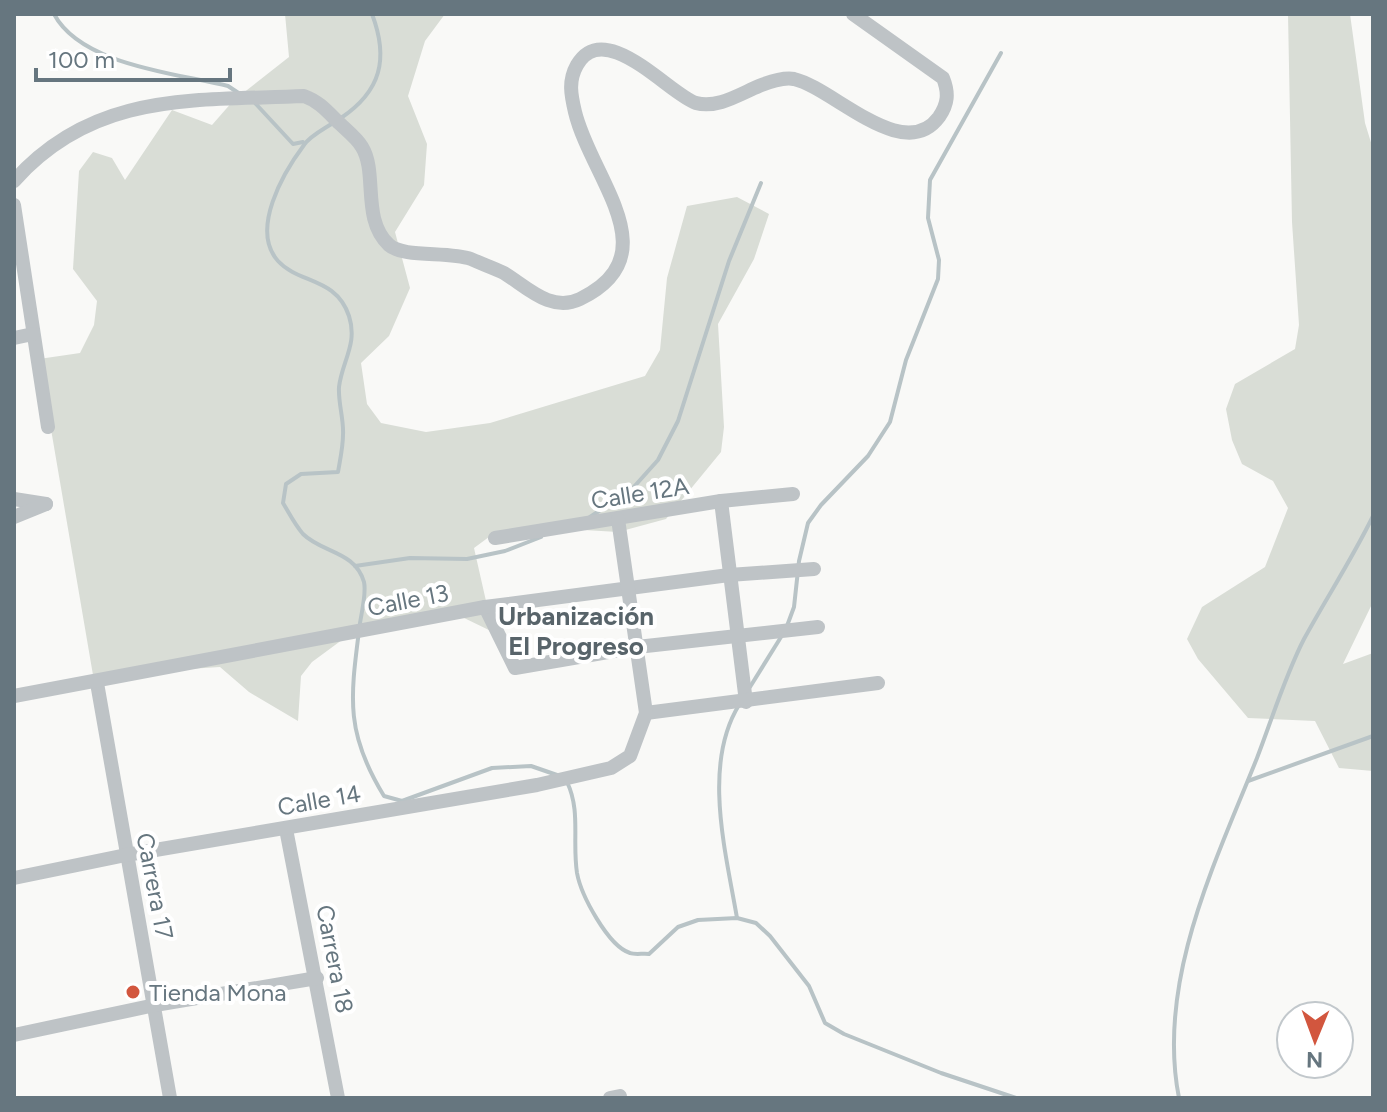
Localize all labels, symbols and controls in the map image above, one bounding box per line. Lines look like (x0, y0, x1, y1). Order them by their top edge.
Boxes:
scale bar (36, 32, 230, 82)
text: 100 m (48, 45, 115, 74)
street label: Calle 12A (589, 471, 692, 515)
street label: Calle 13 (365, 578, 451, 622)
district label: Urbanización El Progreso (498, 600, 654, 662)
street label: Calle 14 (275, 778, 363, 822)
street label: Carrera 17 (130, 830, 180, 942)
street label: Carrera 18 (310, 902, 360, 1016)
place label: Tienda Mona (149, 978, 286, 1007)
marker: Tienda Mona (124, 983, 142, 1001)
north arrow (1275, 1000, 1355, 1080)
text: N (1306, 1046, 1323, 1073)

